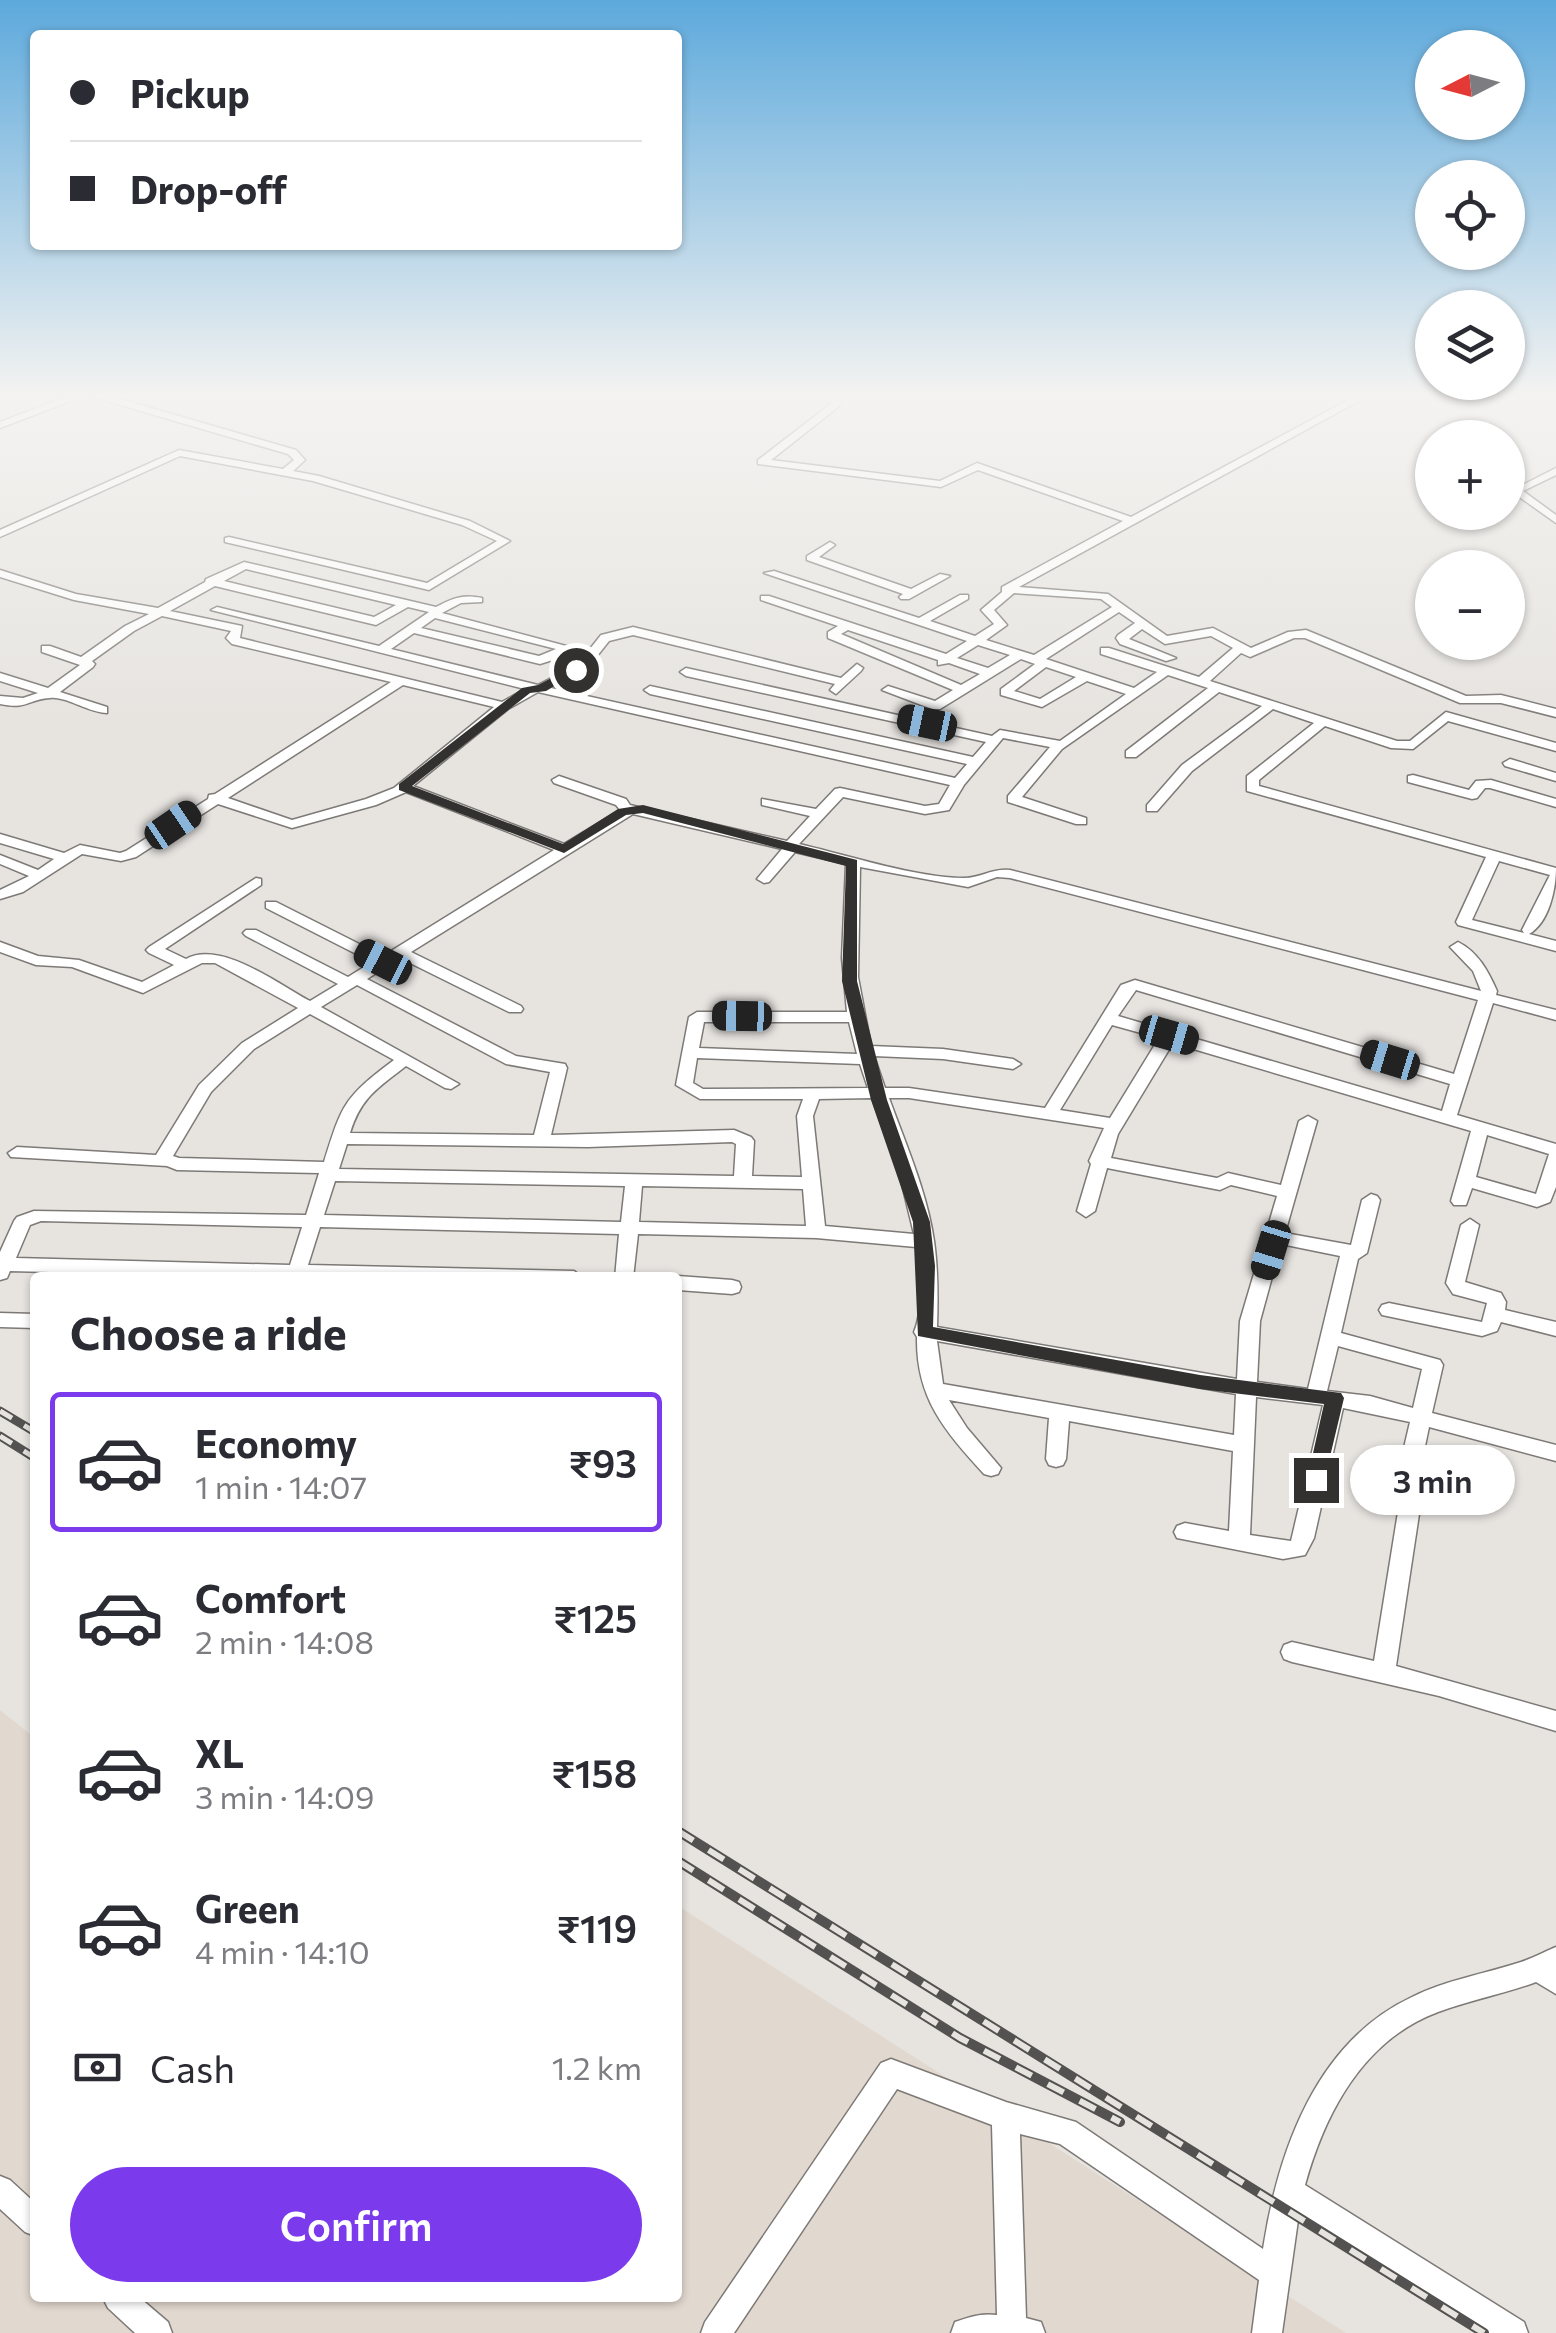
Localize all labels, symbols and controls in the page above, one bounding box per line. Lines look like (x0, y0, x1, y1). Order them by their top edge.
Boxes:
north arrow (1415, 30, 1525, 140)
map controls (1415, 30, 1525, 660)
text: Pickup (130, 69, 250, 116)
button: locate (1415, 160, 1525, 270)
text: Drop-off (130, 165, 287, 212)
button: layers (1415, 290, 1525, 400)
button: + (1415, 420, 1525, 530)
button: − (1415, 550, 1525, 660)
route start (554, 648, 599, 693)
car (895, 702, 959, 744)
car (140, 796, 206, 854)
car (349, 935, 417, 989)
car (712, 1000, 772, 1032)
car (1136, 1012, 1202, 1058)
car (1357, 1037, 1423, 1083)
car (1248, 1217, 1294, 1283)
text: Choose a ride (70, 1304, 347, 1359)
icon: car (75, 1417, 165, 1507)
text: Economy (195, 1419, 357, 1466)
text: ₹93 (569, 1439, 637, 1486)
callout: 3 min (1351, 1445, 1516, 1515)
route end (1294, 1458, 1339, 1503)
text: 3 min (1393, 1460, 1472, 1500)
text: 1 min · 14:07 (195, 1466, 367, 1506)
icon: car (75, 1572, 165, 1662)
text: Comfort (195, 1574, 346, 1621)
text: ₹125 (553, 1594, 637, 1641)
text: 2 min · 14:08 (195, 1621, 374, 1661)
icon: car (75, 1727, 165, 1817)
text: XL (195, 1729, 244, 1776)
text: ₹158 (552, 1749, 637, 1796)
text: 3 min · 14:09 (195, 1776, 374, 1816)
icon: car (75, 1882, 165, 1972)
text: Green (195, 1884, 300, 1931)
text: ₹119 (557, 1904, 637, 1951)
text: 4 min · 14:10 (195, 1931, 370, 1971)
icon: cash (70, 2040, 125, 2095)
text: Cash (150, 2044, 235, 2091)
text: 1.2 km (552, 2047, 642, 2087)
button: Confirm (70, 2167, 642, 2282)

